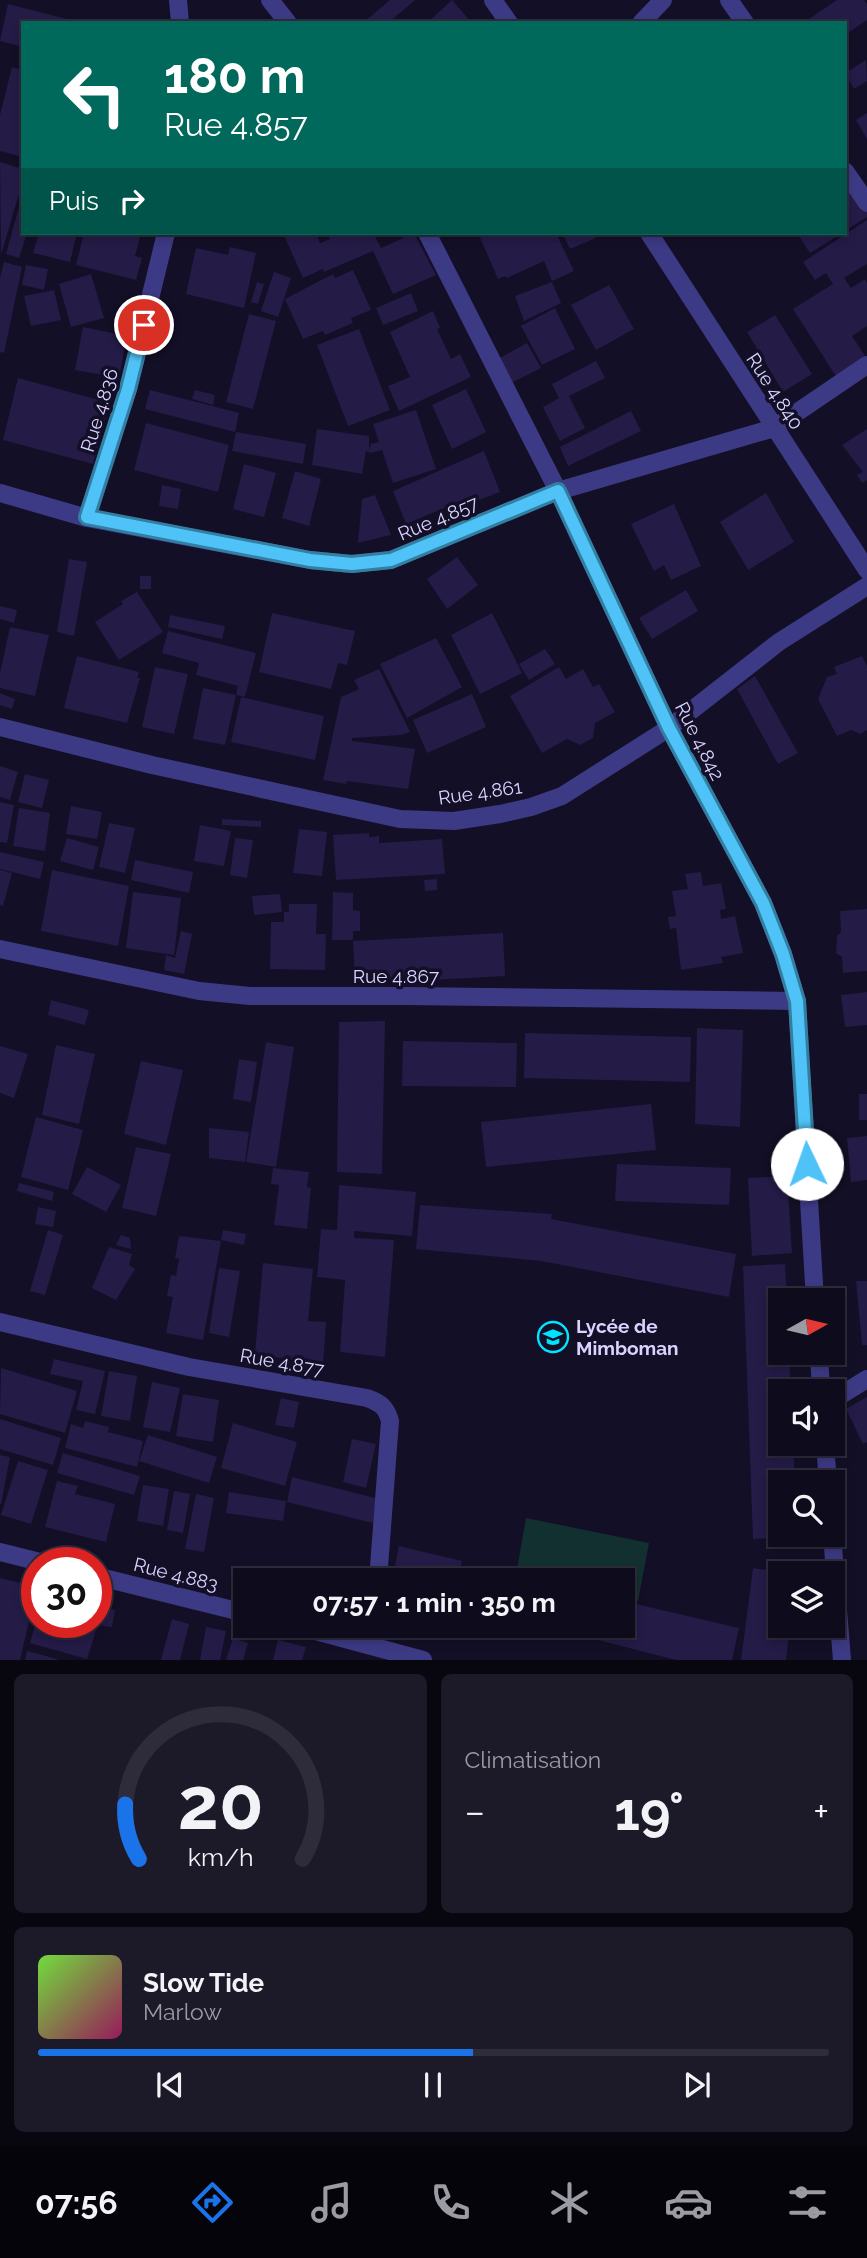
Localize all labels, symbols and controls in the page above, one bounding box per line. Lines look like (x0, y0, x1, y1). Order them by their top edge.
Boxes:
text: 180 m (164, 47, 305, 104)
icon: left (49, 49, 140, 140)
text: Rue 4.857 (164, 106, 308, 143)
icon: right (113, 182, 151, 220)
text: Puis (49, 186, 99, 216)
pin (114, 295, 174, 355)
icon: arrive (125, 306, 163, 344)
street label: Rue 4.840 (742, 349, 808, 433)
street label: Rue 4.836 (76, 365, 122, 455)
street label: Rue 4.857 (394, 491, 482, 545)
street label: Rue 4.842 (671, 698, 729, 784)
street label: Rue 4.861 (437, 775, 523, 809)
street label: Rue 4.867 (353, 965, 439, 987)
position arrow (770, 1127, 844, 1201)
north arrow (768, 1288, 845, 1365)
map controls (768, 1288, 845, 1638)
place label: Lycée de Mimboman (576, 1315, 679, 1359)
school or university icon: Lycée de Mimboman (536, 1320, 570, 1354)
street label: Rue 4.877 (238, 1344, 326, 1380)
button: sound (768, 1379, 845, 1456)
button: search (768, 1470, 845, 1547)
speed limit sign: 30 (21, 1547, 112, 1638)
street label: Rue 4.883 (132, 1553, 220, 1595)
button: layers (768, 1561, 845, 1638)
text: 07:57 · 1 min · 350 m (312, 1588, 556, 1618)
text: Climatisation (465, 1746, 601, 1773)
text: 20 (177, 1762, 263, 1847)
text: 19° (614, 1781, 684, 1842)
text: − (465, 1789, 485, 1834)
text: + (813, 1789, 829, 1834)
text: km/h (187, 1842, 253, 1872)
text: Slow Tide (143, 1968, 264, 1998)
text: Marlow (143, 1998, 222, 2025)
icon: previous (151, 2066, 189, 2104)
icon: pause (414, 2066, 452, 2104)
icon: next (678, 2066, 716, 2104)
icon: directions (188, 2178, 237, 2227)
icon: music (307, 2178, 356, 2227)
icon: phone (426, 2178, 475, 2227)
icon: climate (545, 2178, 594, 2227)
icon: car (664, 2178, 713, 2227)
icon: filters (783, 2178, 832, 2227)
text: 07:56 (35, 2184, 118, 2221)

